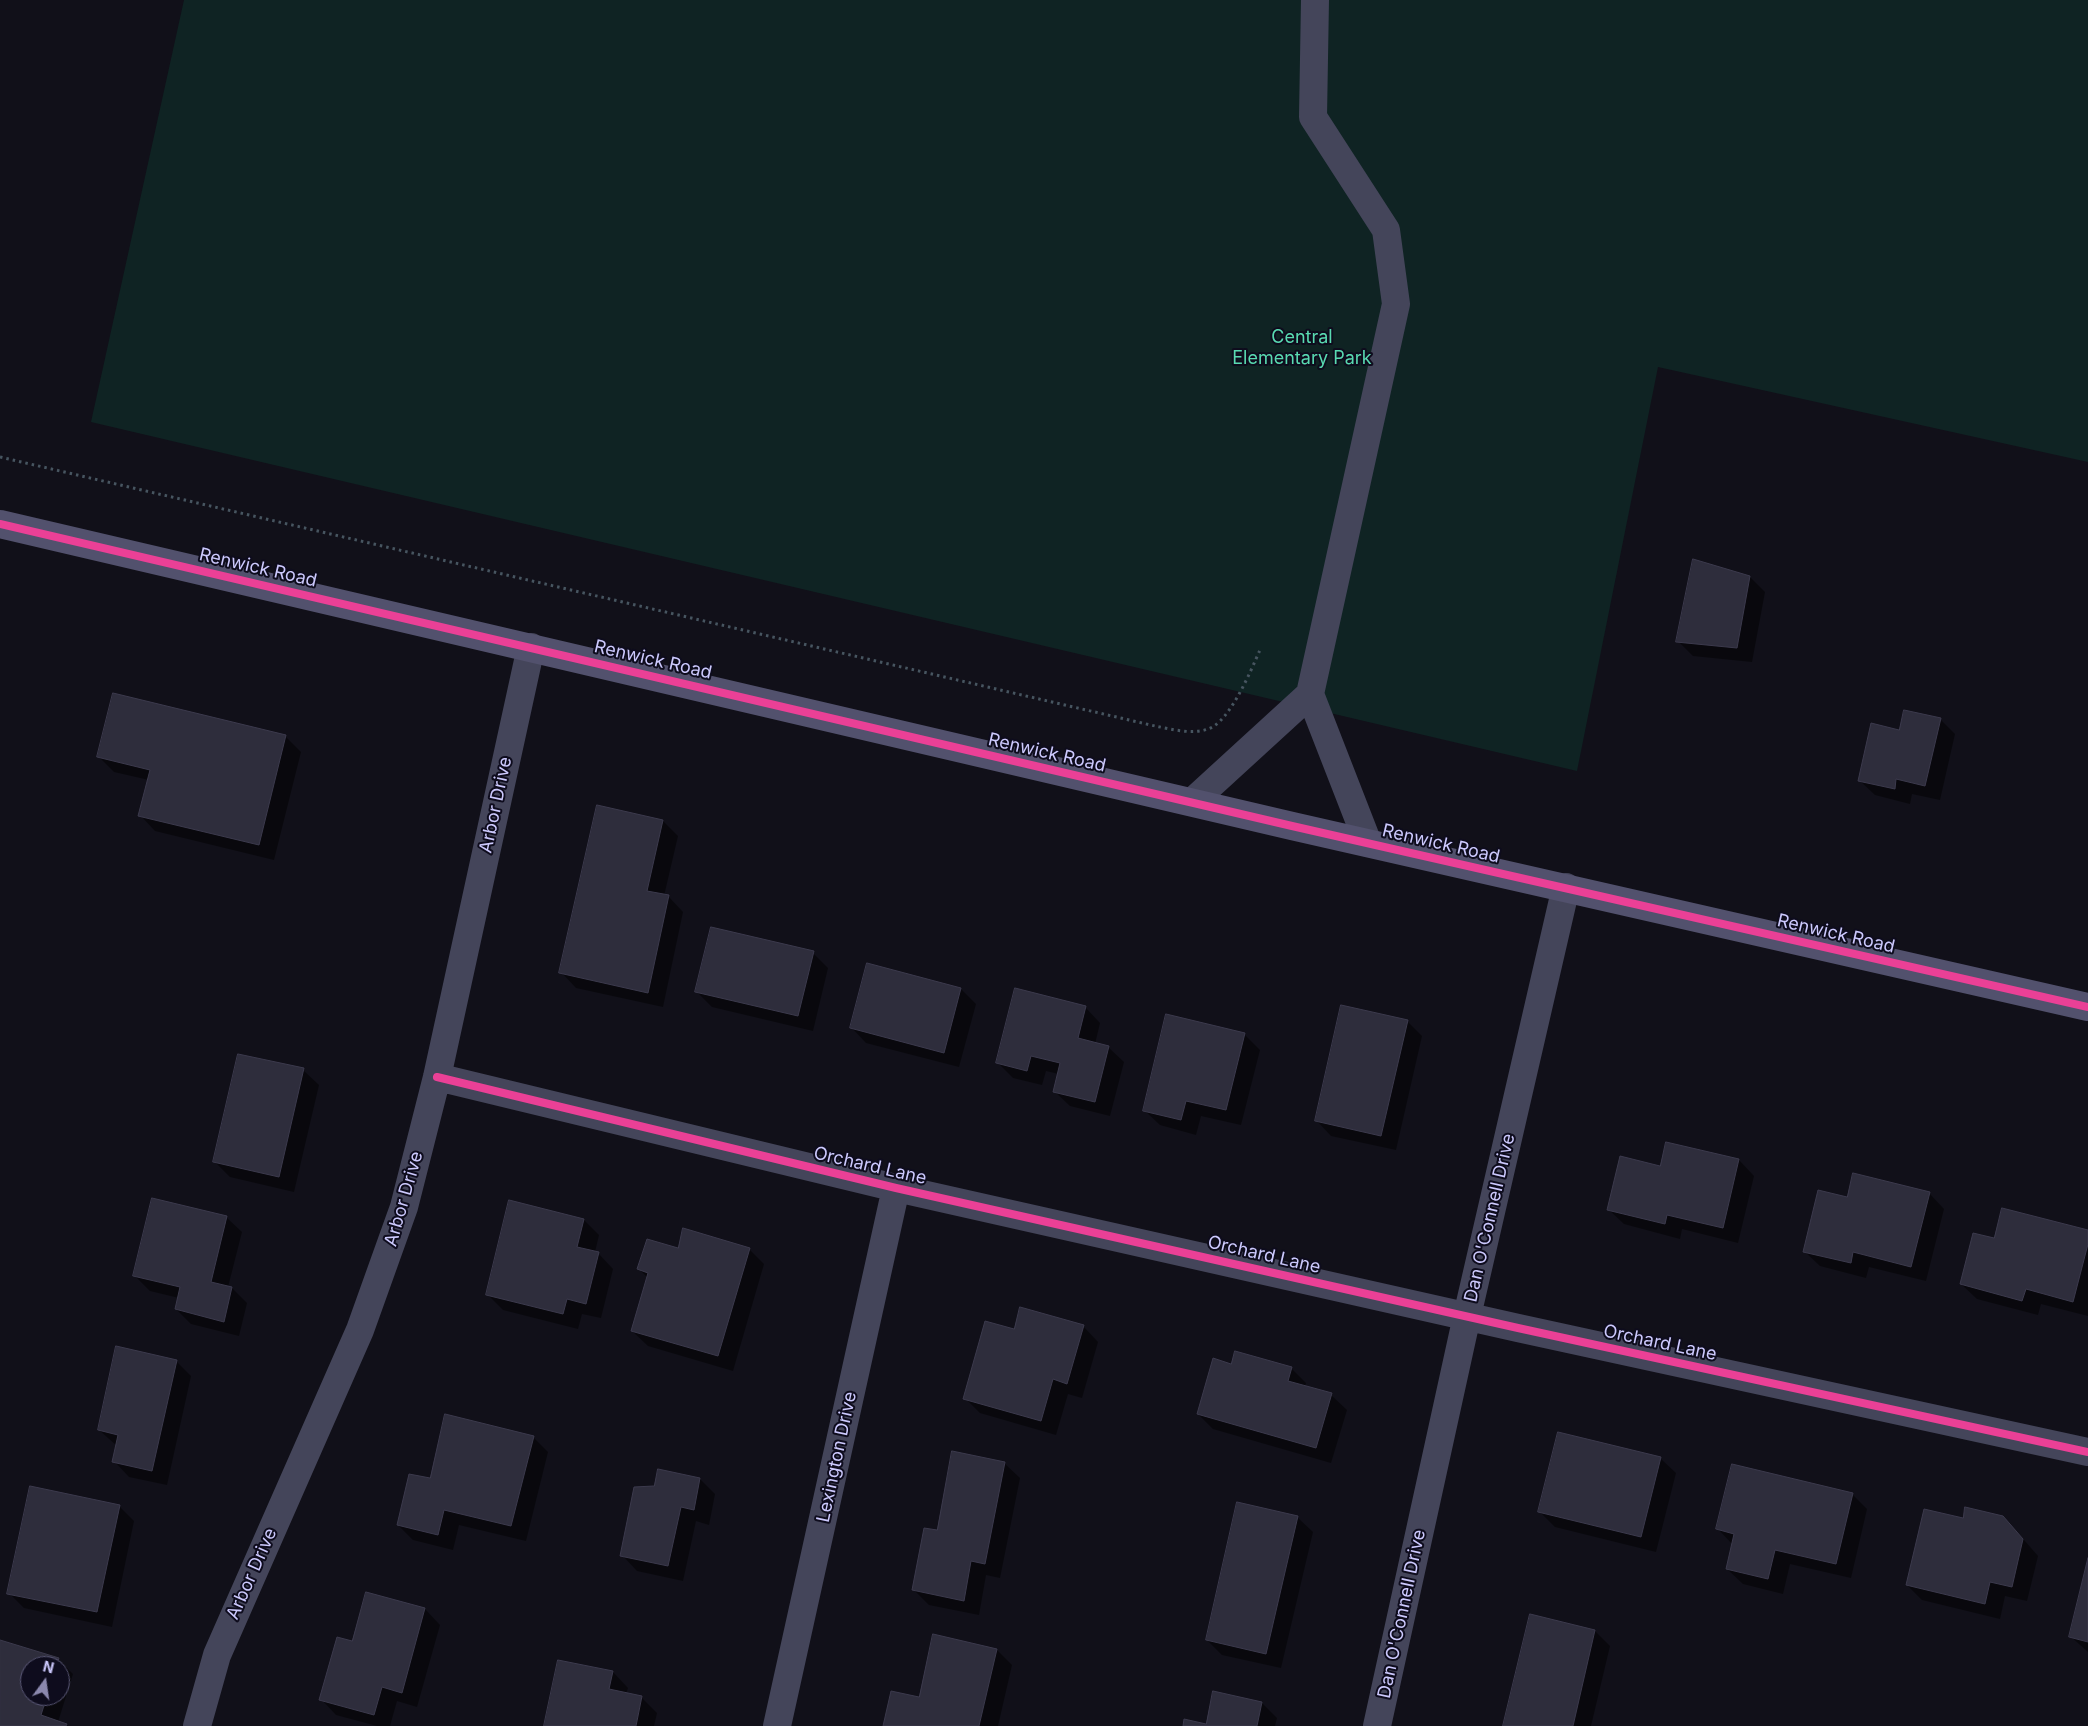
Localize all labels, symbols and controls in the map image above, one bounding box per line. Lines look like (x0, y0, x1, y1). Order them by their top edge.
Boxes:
park label: Central Elementary Park (1232, 327, 1372, 369)
street label: Renwick Road (197, 544, 319, 592)
street label: Renwick Road (592, 636, 714, 684)
street label: Renwick Road (986, 729, 1108, 777)
street label: Arbor Drive (475, 755, 517, 855)
street label: Renwick Road (1380, 820, 1502, 868)
street label: Renwick Road (1775, 910, 1897, 958)
street label: Dan O'Connell Drive (1460, 1132, 1520, 1304)
street label: Orchard Lane (811, 1143, 929, 1189)
street label: Arbor Drive (380, 1149, 428, 1249)
street label: Orchard Lane (1205, 1232, 1323, 1278)
street label: Orchard Lane (1601, 1320, 1719, 1366)
street label: Lexington Drive (813, 1390, 861, 1524)
street label: Arbor Drive (222, 1525, 282, 1623)
street label: Dan O'Connell Drive (1374, 1528, 1430, 1700)
north arrow (20, 1656, 70, 1706)
text: N (41, 1657, 56, 1676)

